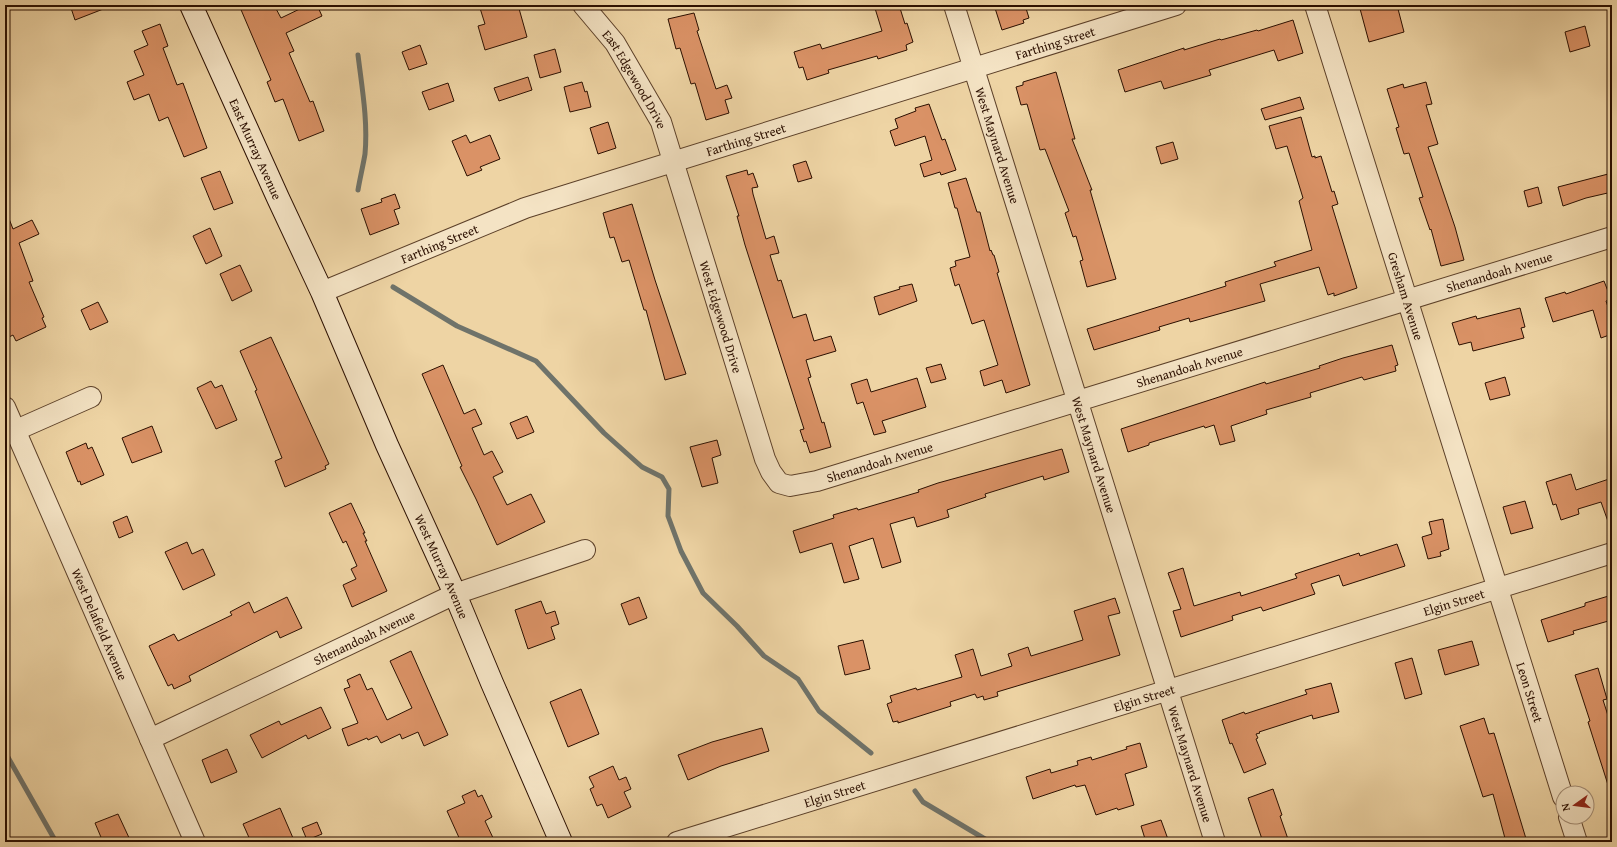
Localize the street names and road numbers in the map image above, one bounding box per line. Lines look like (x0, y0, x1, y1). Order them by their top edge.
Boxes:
street label: Farthing Street (1013, 21, 1098, 64)
street label: East Edgewood Drive (598, 25, 672, 131)
street label: West Maynard Avenue (971, 85, 1025, 206)
street label: East Murray Avenue (225, 95, 287, 203)
street label: Farthing Street (704, 118, 788, 160)
street label: Farthing Street (398, 219, 481, 268)
street label: Shenandoah Avenue (1443, 246, 1555, 297)
street label: Gresham Avenue (1383, 250, 1429, 342)
street label: West Edgewood Drive (695, 258, 747, 375)
street label: Shenandoah Avenue (1134, 341, 1245, 392)
street label: West Maynard Avenue (1067, 394, 1121, 515)
street label: Shenandoah Avenue (824, 437, 935, 487)
street label: West Murray Avenue (410, 511, 474, 622)
street label: West Delafield Avenue (67, 565, 133, 683)
street label: Elgin Street (1421, 583, 1487, 620)
street label: Shenandoah Avenue (310, 605, 418, 670)
street label: Leon Street (1512, 660, 1549, 725)
street label: Elgin Street (1111, 679, 1178, 716)
street label: West Maynard Avenue (1164, 703, 1218, 825)
street label: Elgin Street (802, 775, 868, 812)

